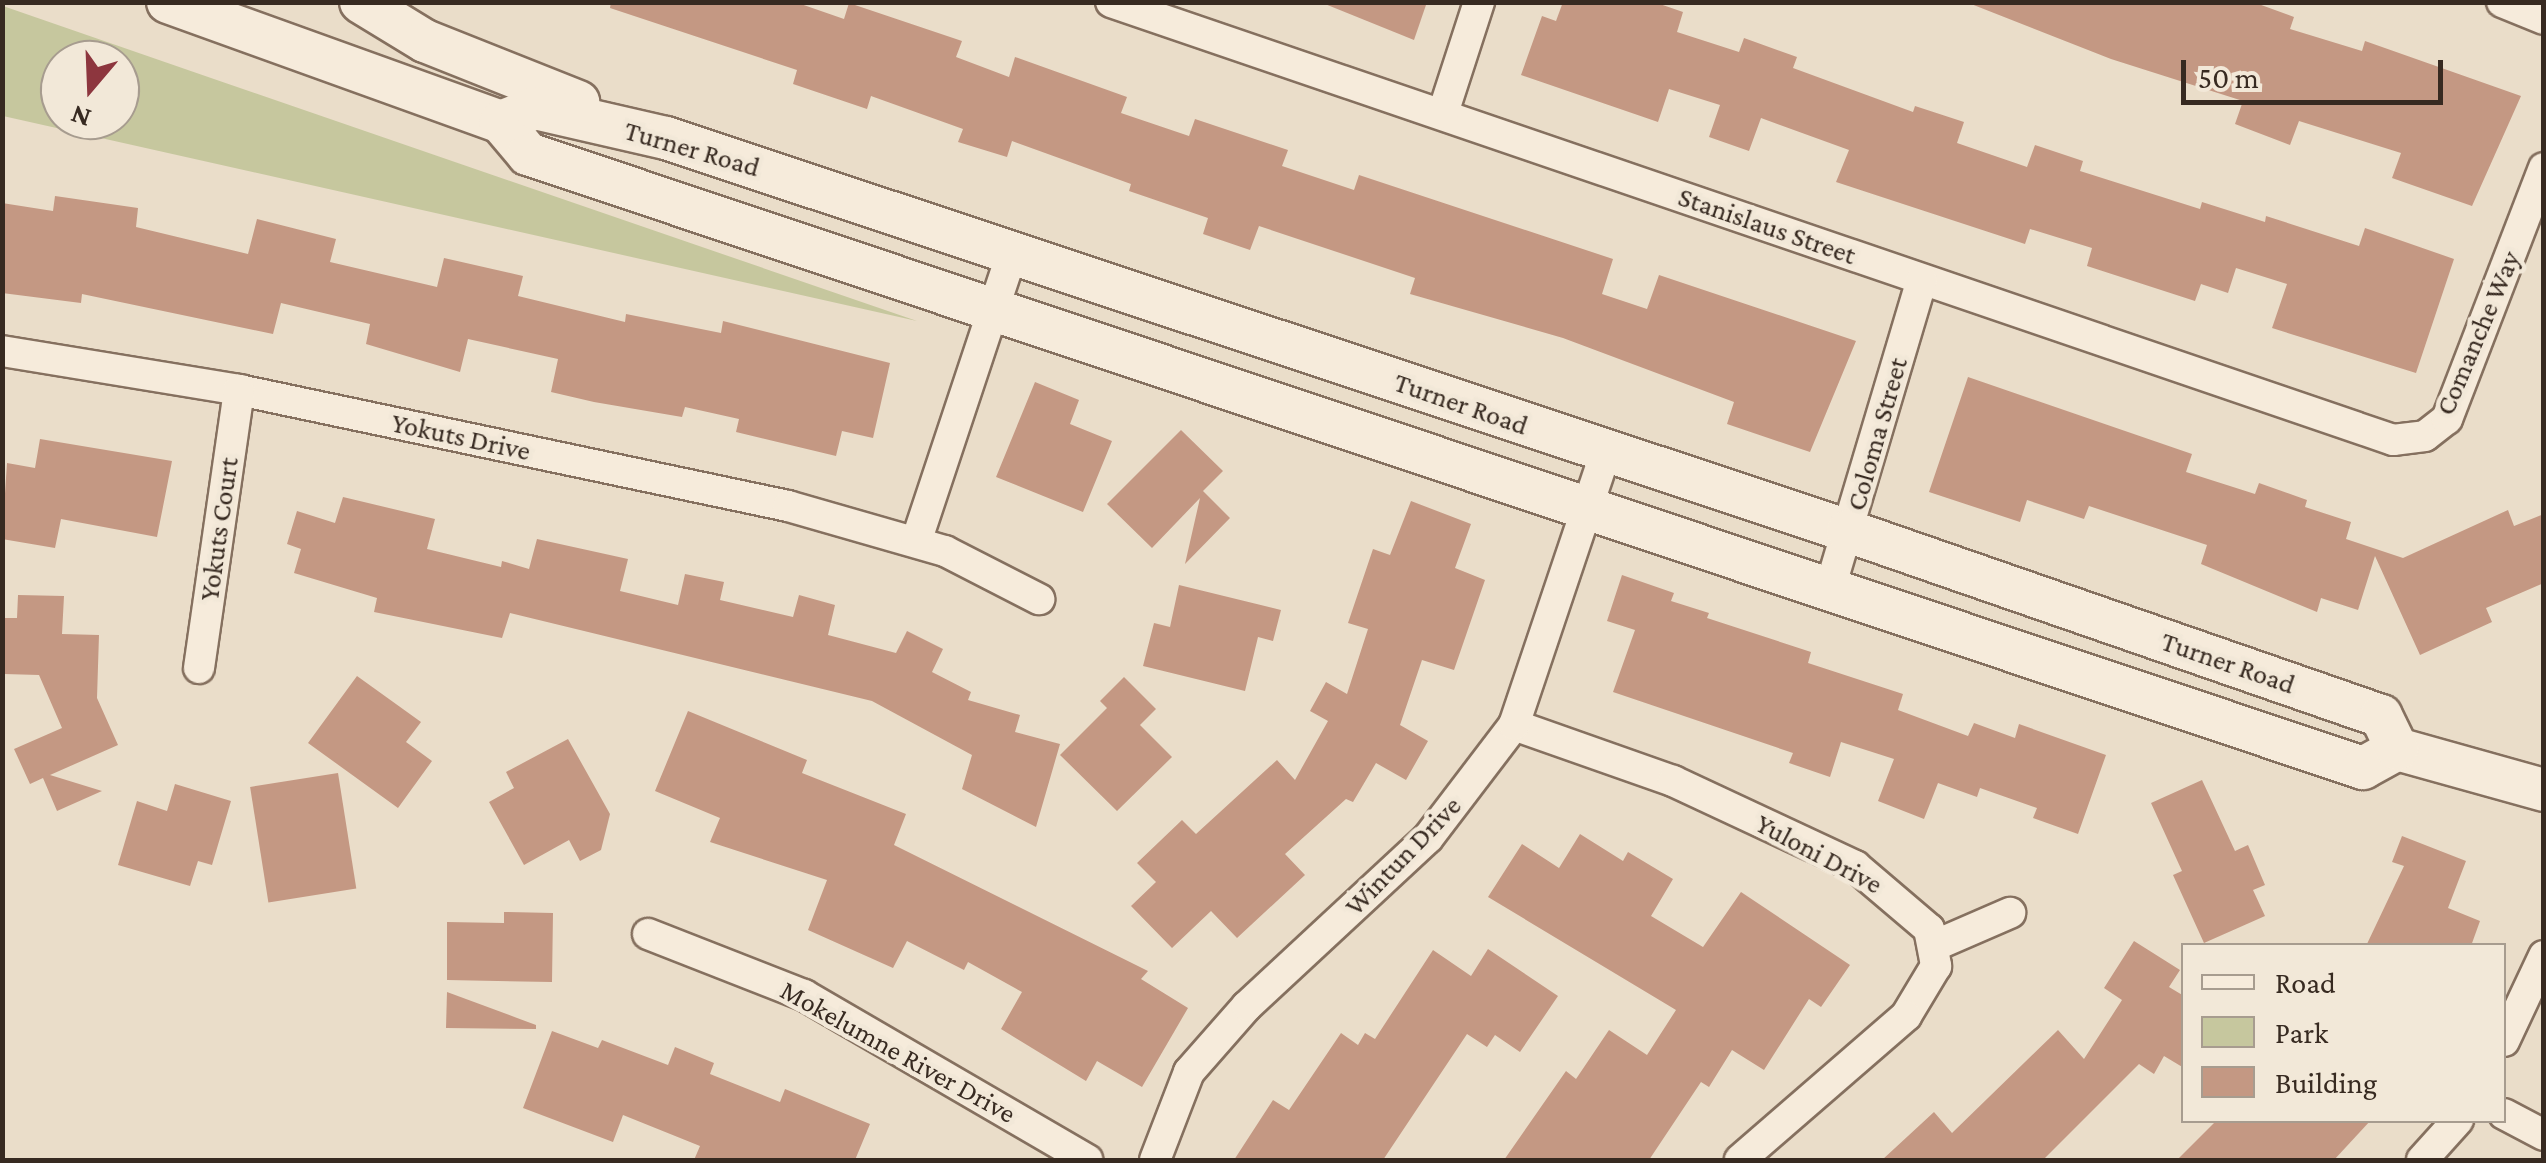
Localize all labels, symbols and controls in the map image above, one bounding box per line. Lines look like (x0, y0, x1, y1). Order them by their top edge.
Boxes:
north arrow (40, 40, 140, 140)
scale bar (2186, 40, 2448, 102)
text: 50 m (2198, 61, 2259, 94)
text: N (67, 99, 95, 135)
street label: Turner Road (620, 114, 764, 184)
street label: Stanislaus Street (1674, 180, 1860, 272)
street label: Comanche Way (2428, 246, 2528, 420)
street label: Coloma Street (1839, 354, 1915, 514)
street label: Turner Road (1390, 365, 1532, 443)
street label: Yokuts Drive (389, 406, 533, 468)
street label: Yokuts Court (192, 455, 246, 603)
street label: Turner Road (2157, 624, 2299, 702)
street label: Wintun Drive (1338, 789, 1468, 923)
street label: Yuloni Drive (1750, 807, 1888, 901)
legend (2181, 943, 2506, 1123)
text: Road (2275, 966, 2336, 999)
street label: Mokelumne River Drive (774, 973, 1022, 1131)
text: Park (2275, 1016, 2328, 1049)
text: Building (2275, 1066, 2377, 1099)

